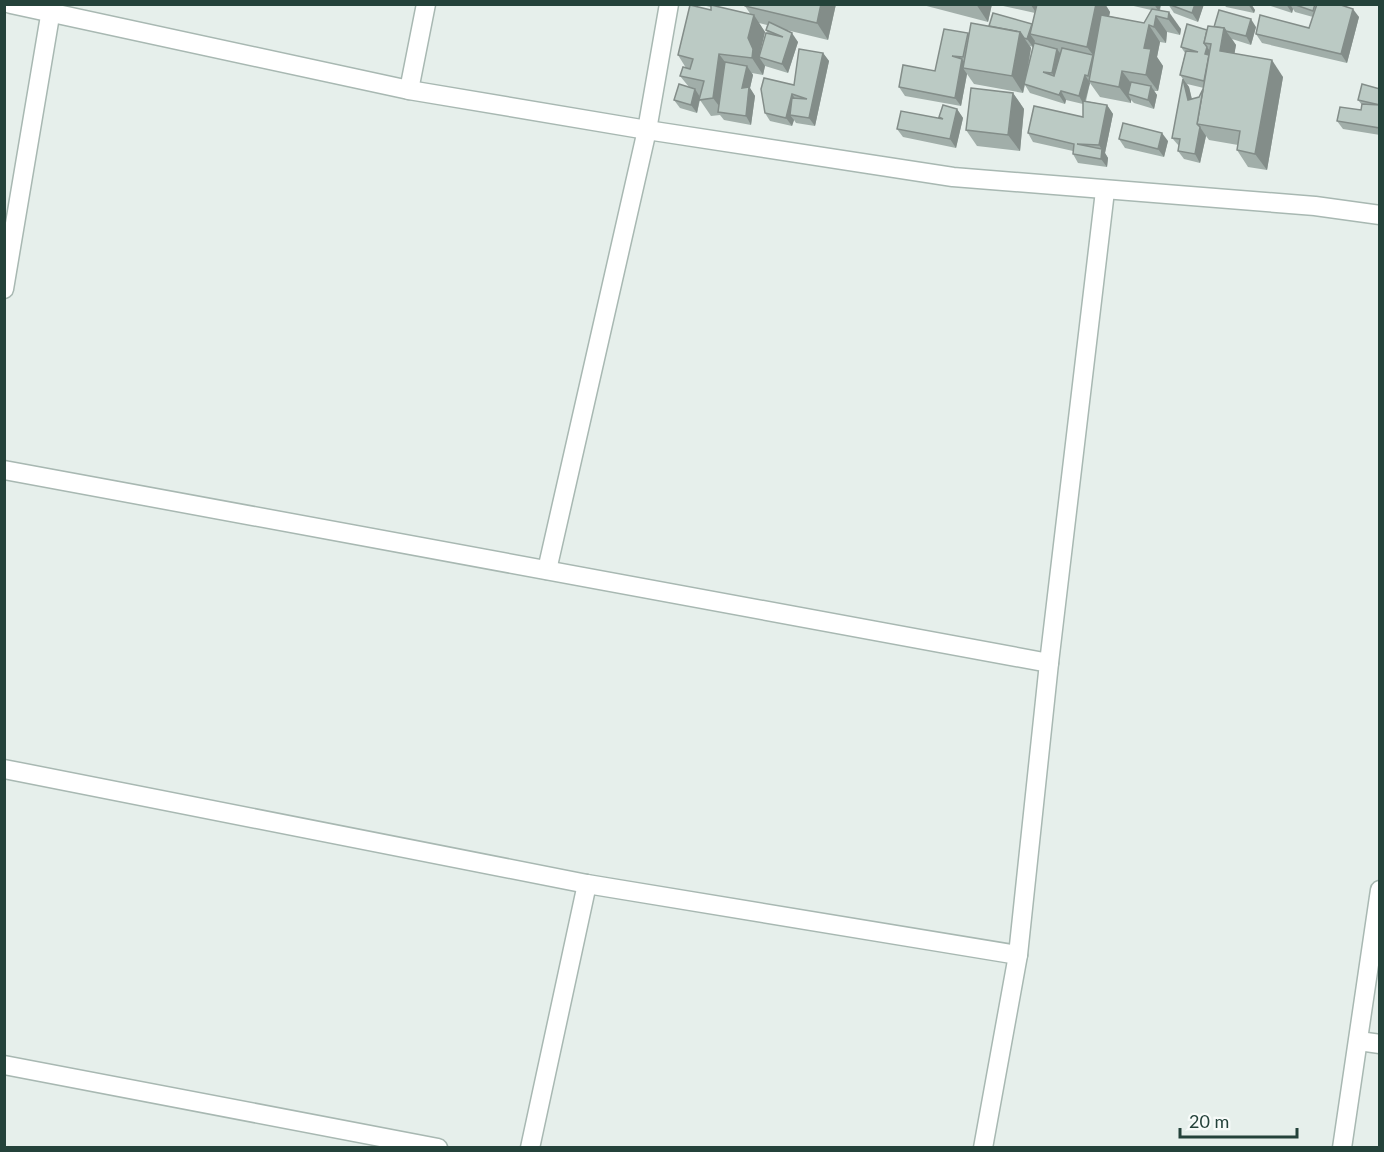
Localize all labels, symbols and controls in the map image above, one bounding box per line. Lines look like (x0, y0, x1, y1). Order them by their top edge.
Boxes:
scale bar (1180, 1101, 1297, 1139)
text: 20 m (1189, 1110, 1229, 1132)

